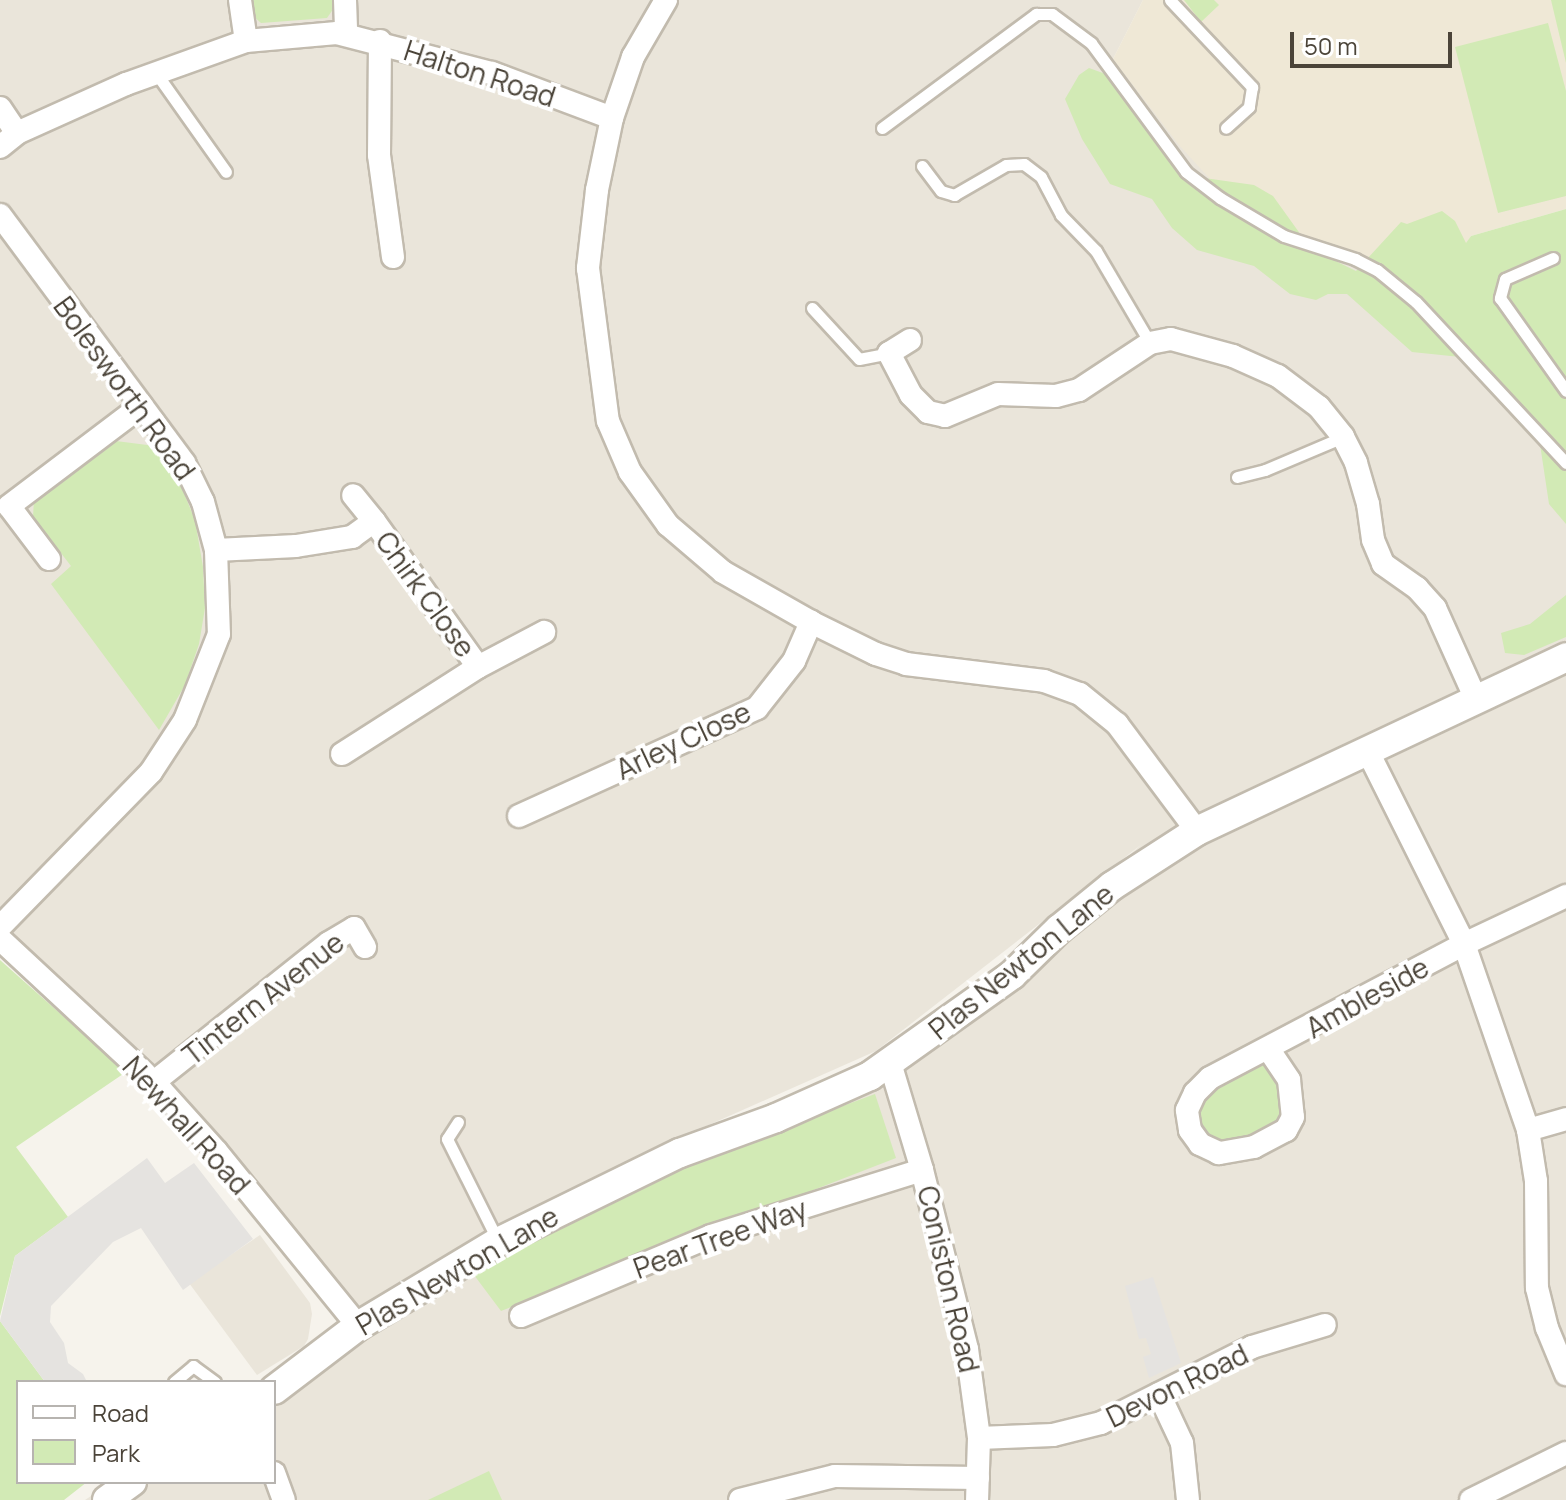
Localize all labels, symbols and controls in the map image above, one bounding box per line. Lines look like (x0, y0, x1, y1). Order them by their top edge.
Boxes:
scale bar (1294, 16, 1456, 66)
text: 50 m (1304, 29, 1358, 62)
street label: Halton Road (400, 33, 560, 113)
street label: Bolesworth Road (47, 290, 203, 486)
street label: Chirk Close (369, 525, 483, 663)
street label: Arley Close (610, 694, 756, 786)
street label: Plas Newton Lane (922, 876, 1120, 1046)
street label: Tintern Avenue (176, 925, 350, 1071)
street label: Ambleside (1300, 950, 1434, 1044)
street label: Newhall Road (116, 1049, 258, 1201)
street label: Coniston Road (911, 1183, 987, 1375)
street label: Pear Tree Way (629, 1191, 811, 1285)
street label: Plas Newton Lane (350, 1198, 564, 1342)
street label: Devon Road (1101, 1336, 1253, 1434)
legend (16, 1380, 276, 1484)
text: Road (92, 1396, 149, 1429)
text: Park (92, 1436, 140, 1469)

